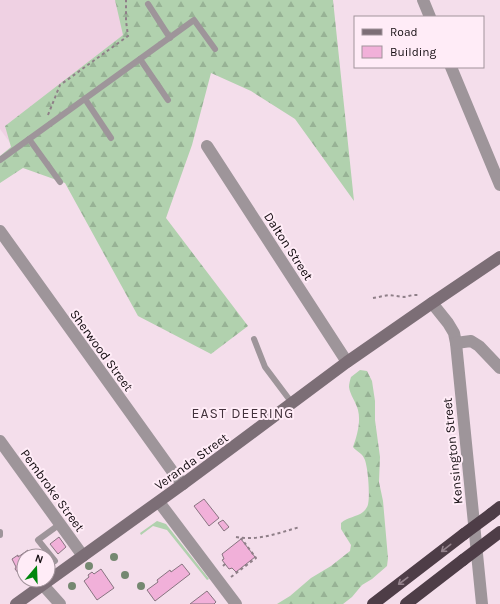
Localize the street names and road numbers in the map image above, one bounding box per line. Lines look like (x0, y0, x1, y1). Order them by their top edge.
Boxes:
street label: Dalton Street (261, 209, 316, 283)
street label: Sherwood Street (67, 307, 136, 394)
street label: Kensington Street (439, 397, 466, 505)
street label: Veranda Street (152, 430, 231, 493)
street label: Pembroke Street (18, 446, 88, 535)

